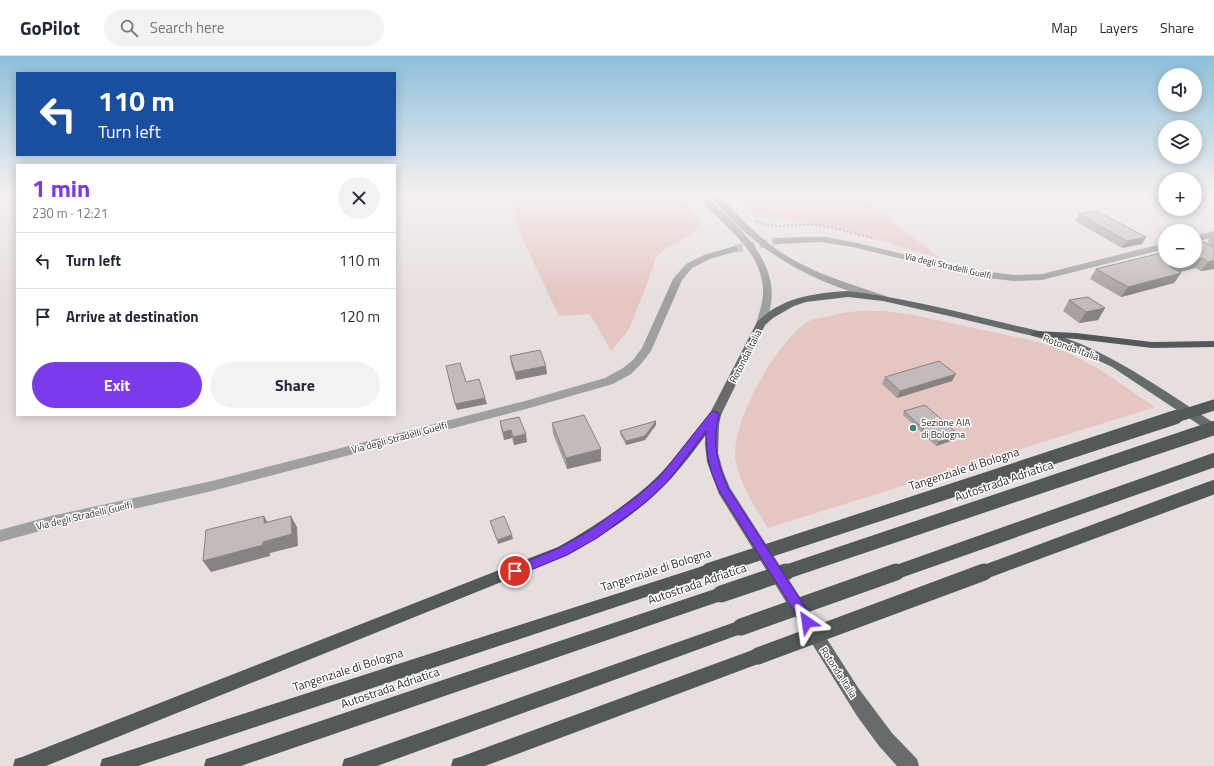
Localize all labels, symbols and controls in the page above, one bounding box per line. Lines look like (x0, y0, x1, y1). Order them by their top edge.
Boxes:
search box (104, 10, 384, 46)
text: GoPilot (20, 13, 80, 42)
text: Search here (150, 16, 224, 39)
icon: search (118, 17, 140, 39)
text: Map (1051, 17, 1077, 38)
text: Layers (1099, 17, 1138, 38)
text: Share (1160, 17, 1194, 38)
map controls (1158, 68, 1202, 268)
button: sound (1158, 68, 1202, 112)
text: 110 m (98, 79, 175, 122)
icon: left (32, 88, 84, 140)
text: Turn left (98, 118, 161, 145)
button: layers (1158, 120, 1202, 164)
text: 1 min (32, 170, 90, 206)
button: + (1158, 172, 1202, 216)
button: close (338, 177, 380, 219)
text: 230 m · 12:21 (32, 203, 108, 223)
button: − (1158, 224, 1202, 268)
text: Turn left (66, 249, 121, 272)
text: 110 m (339, 249, 380, 272)
street label: Via degli Stradelli Guelfi (904, 249, 993, 282)
icon: left (32, 250, 54, 272)
text: Arrive at destination (66, 305, 199, 328)
text: 120 m (339, 305, 380, 328)
icon: arrive (32, 306, 54, 328)
street label: Rotonda Italia (725, 327, 765, 386)
street label: Rotonda Italia (1041, 330, 1101, 365)
button: Exit (32, 362, 202, 408)
button: Share (210, 362, 380, 408)
place label: Sezione AIA di Bologna (921, 415, 971, 442)
street label: Via degli Stradelli Guelfi (350, 418, 449, 457)
marker: Sezione AIA di Bologna (908, 423, 918, 433)
street label: Tangenziale di Bologna (906, 442, 1021, 495)
street label: Autostrada Adriatica (952, 455, 1056, 506)
street label: Via degli Stradelli Guelfi (34, 497, 134, 534)
street label: Tangenziale di Bologna (598, 543, 713, 596)
pin (498, 554, 532, 588)
street label: Autostrada Adriatica (645, 558, 749, 609)
icon: arrive (504, 560, 526, 582)
position arrow (786, 601, 828, 643)
street label: Tangenziale di Bologna (290, 643, 405, 696)
street label: Rotonda Italia (816, 644, 861, 701)
street label: Autostrada Adriatica (338, 662, 442, 713)

